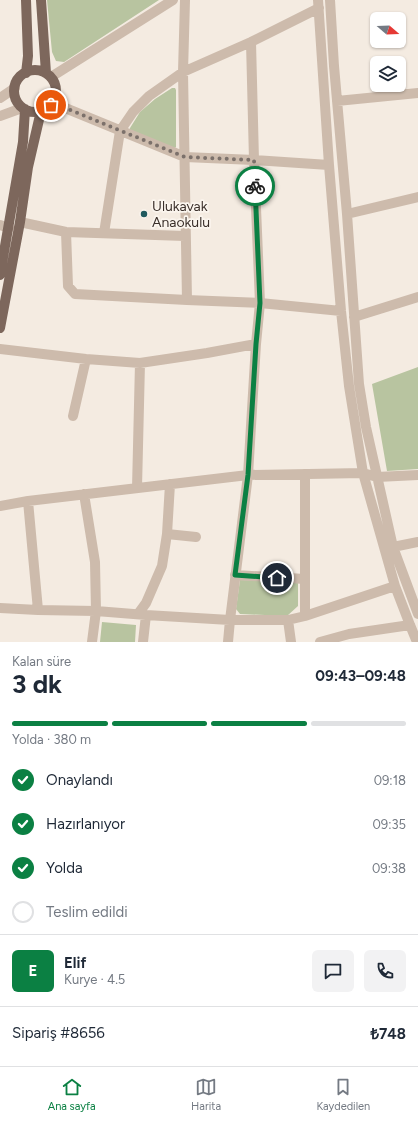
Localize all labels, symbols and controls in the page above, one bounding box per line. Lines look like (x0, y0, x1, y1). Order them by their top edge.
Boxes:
north arrow (370, 12, 406, 48)
map controls (370, 12, 406, 92)
button: layers (370, 56, 406, 92)
pin (34, 88, 68, 122)
icon: bag (40, 94, 62, 116)
courier (235, 166, 275, 206)
icon: bike (244, 175, 266, 197)
place label: Ulukavak Anaokulu (152, 198, 210, 231)
marker: Ulukavak Anaokulu (139, 209, 149, 219)
pin (260, 561, 294, 595)
icon: home (266, 567, 288, 589)
text: Kalan süre (12, 654, 71, 669)
text: 09:43–09:48 (315, 667, 406, 685)
text: 3 dk (12, 668, 62, 700)
text: Yolda · 380 m (12, 732, 91, 747)
icon: check (12, 769, 34, 791)
text: Onaylandı (46, 771, 113, 789)
text: 09:18 (374, 773, 406, 788)
icon: check (12, 813, 34, 835)
text: Hazırlanıyor (46, 815, 125, 833)
text: 09:35 (372, 817, 406, 832)
icon: check (12, 857, 34, 879)
text: Yolda (46, 859, 83, 877)
text: 09:38 (372, 861, 406, 876)
text: Teslim edildi (46, 903, 128, 921)
button: chat (312, 950, 354, 992)
button: phone (364, 950, 406, 992)
text: Elif (64, 954, 86, 972)
text: E (29, 962, 37, 980)
text: Kurye · 4.5 (64, 972, 125, 987)
text: Sipariş #8656 (12, 1024, 105, 1042)
text: ₺748 (370, 1025, 406, 1043)
tab: Ana sayfa (48, 1076, 96, 1113)
tab: Harita (191, 1076, 221, 1113)
tab: Kaydedilen (316, 1076, 370, 1113)

